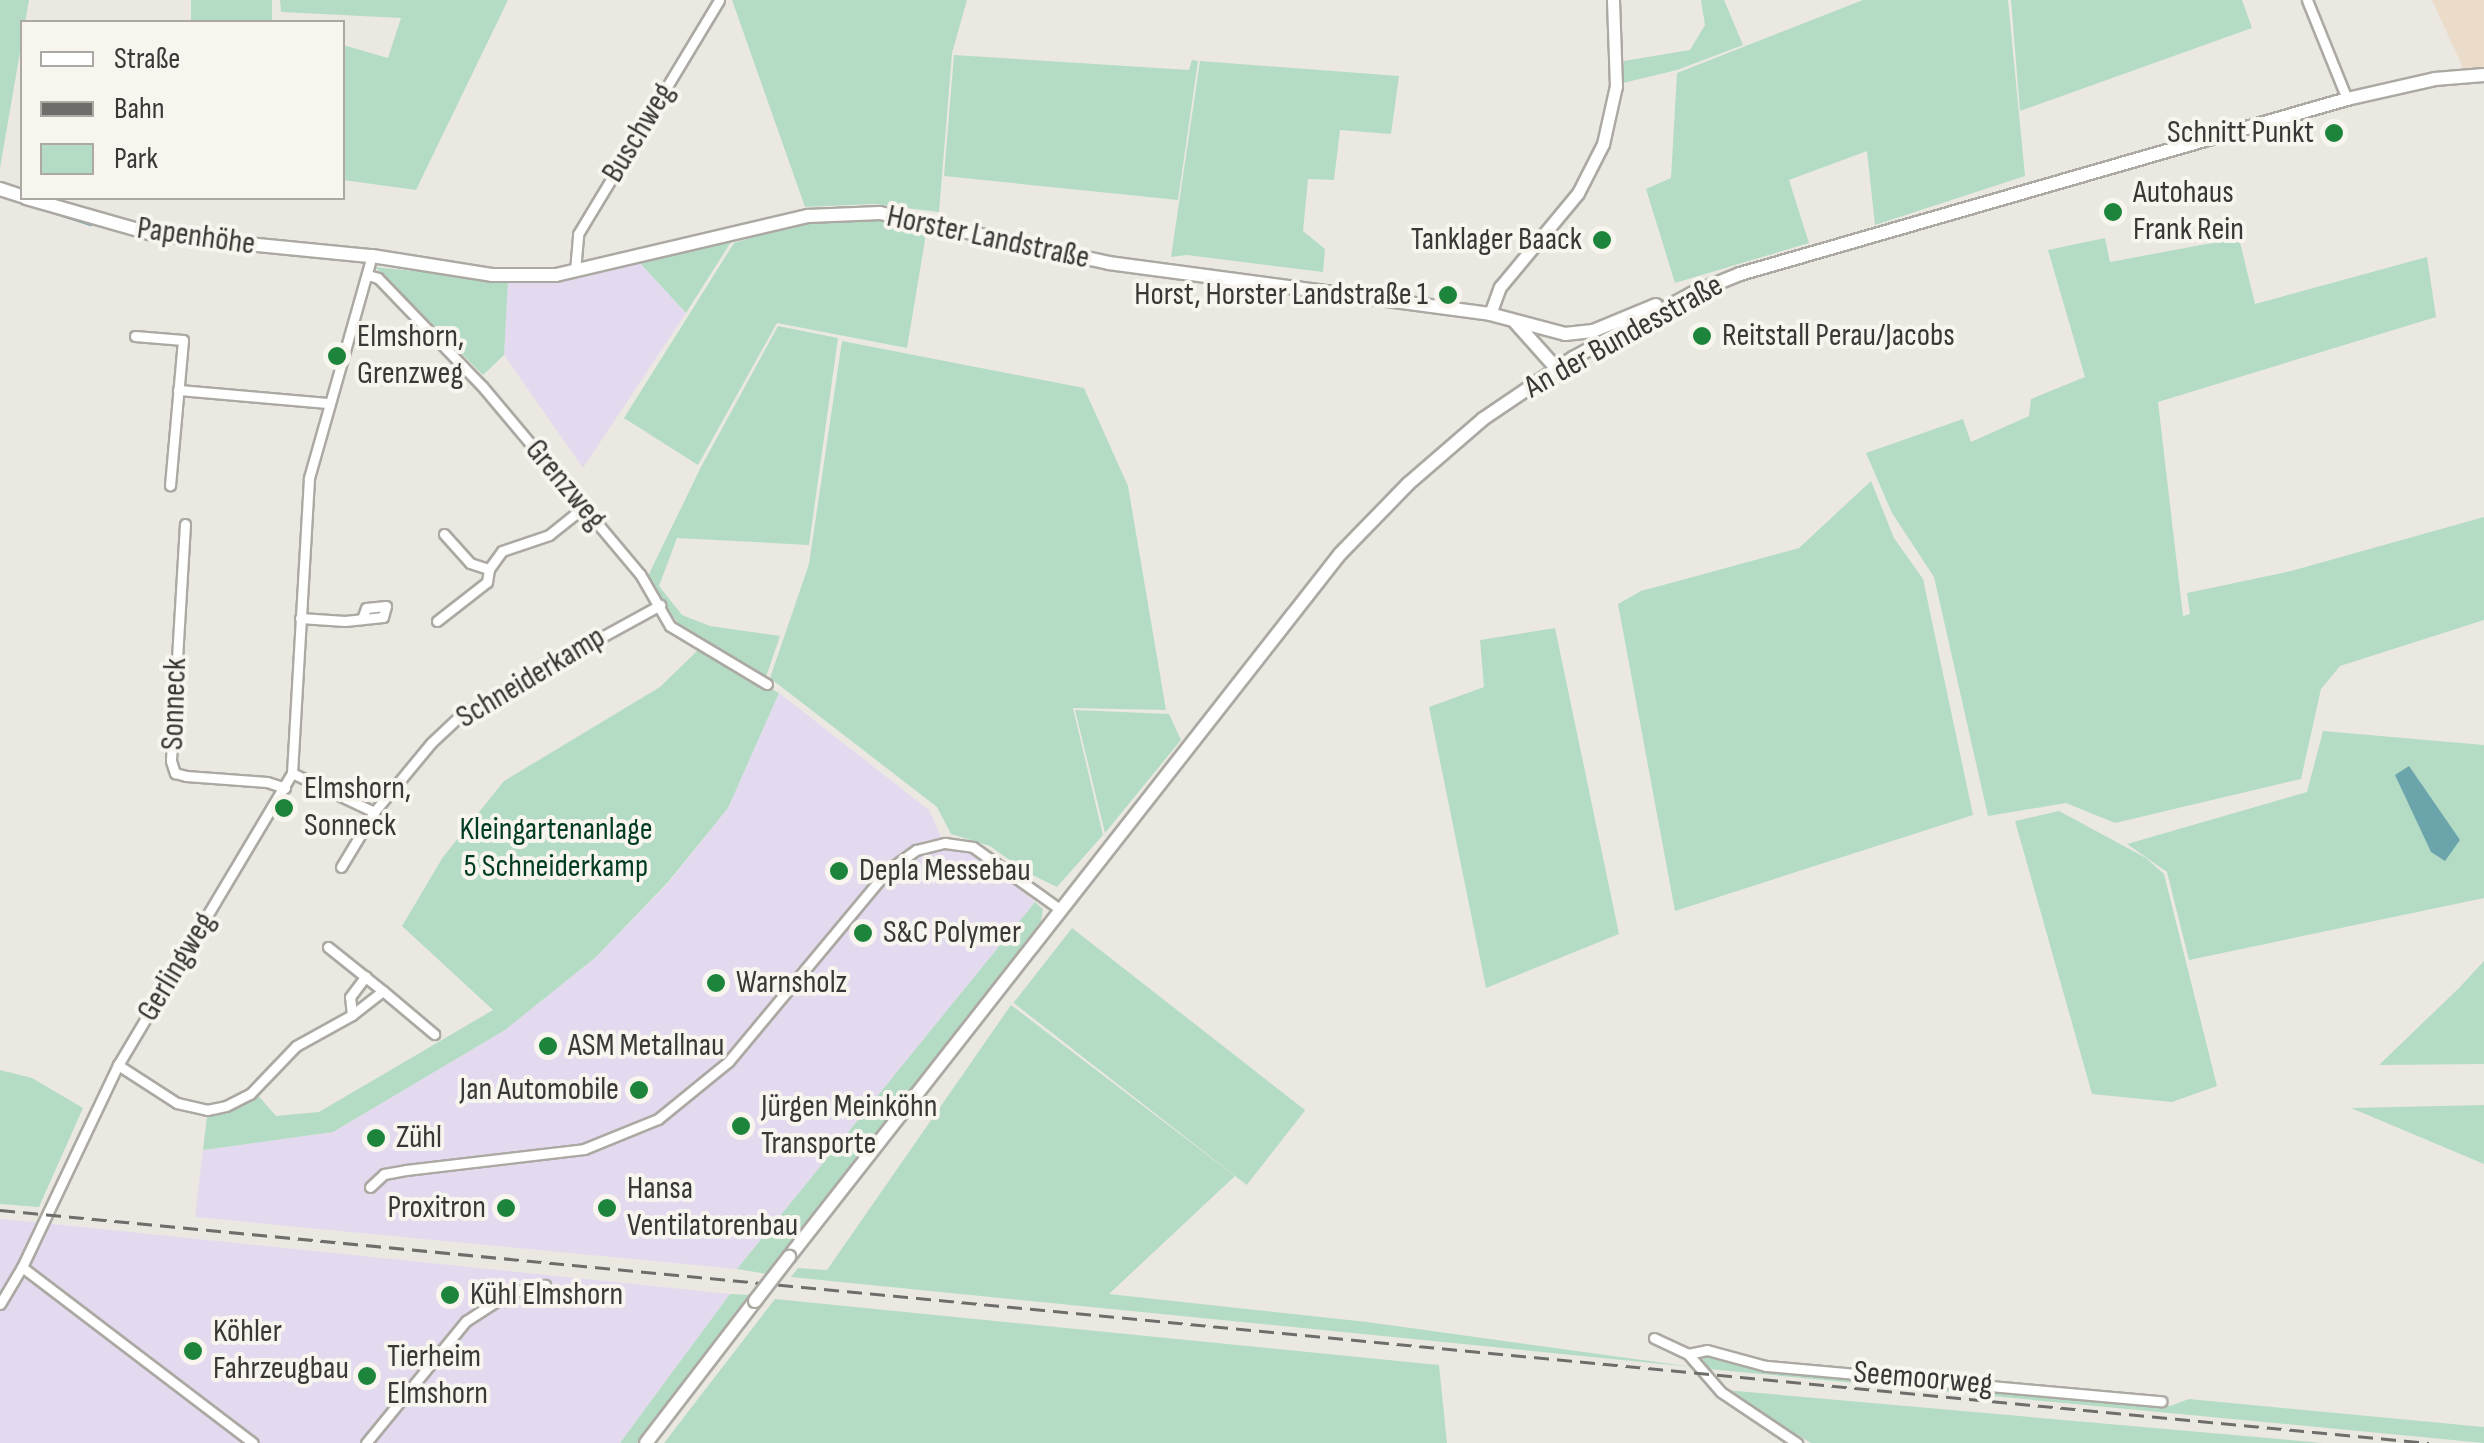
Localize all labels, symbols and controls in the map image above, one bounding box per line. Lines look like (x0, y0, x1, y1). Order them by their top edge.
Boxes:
legend (20, 20, 345, 200)
text: Straße (114, 41, 180, 77)
street label: Buschweg (594, 76, 684, 190)
text: Bahn (114, 91, 165, 127)
place label: Schnitt Punkt (2167, 114, 2314, 152)
marker: Schnitt Punkt (2323, 122, 2345, 144)
text: Park (114, 141, 158, 177)
place label: Autohaus Frank Rein (2133, 175, 2244, 250)
street label: Horster Landstraße (883, 198, 1093, 278)
marker: Autohaus Frank Rein (2102, 201, 2124, 223)
street label: Papenhöhe (135, 210, 257, 264)
place label: Tanklager Baack (1411, 221, 1582, 259)
marker: Tanklager Baack (1591, 229, 1613, 251)
street label: An der Bundesstraße (1518, 267, 1730, 407)
place label: Horst, Horster Landstraße 1 (1134, 276, 1428, 314)
marker: Horst, Horster Landstraße 1 (1437, 284, 1459, 306)
place label: Reitstall Perau/Jacobs (1722, 317, 1955, 355)
place label: Elmshorn, Grenzweg (357, 319, 464, 394)
marker: Reitstall Perau/Jacobs (1691, 325, 1713, 347)
marker: Elmshorn, Grenzweg (326, 345, 348, 367)
street label: Grenzweg (516, 432, 614, 538)
street label: Schneiderkamp (450, 619, 612, 737)
street label: Sonneck (154, 657, 196, 751)
place label: Elmshorn, Sonneck (304, 771, 411, 846)
marker: Elmshorn, Sonneck (273, 797, 295, 819)
park label: Kleingartenanlage 5 Schneiderkamp (459, 812, 653, 887)
place label: Depla Messebau (859, 852, 1031, 890)
marker: Depla Messebau (828, 860, 850, 882)
street label: Gerlingweg (130, 906, 224, 1028)
place label: S&C Polymer (883, 914, 1021, 952)
marker: S&C Polymer (852, 922, 874, 944)
place label: Warnsholz (736, 964, 847, 1002)
marker: Warnsholz (705, 972, 727, 994)
place label: ASM Metallnau (568, 1027, 724, 1065)
marker: ASM Metallnau (537, 1035, 559, 1057)
place label: Jan Automobile (460, 1071, 619, 1109)
marker: Jan Automobile (628, 1079, 650, 1101)
place label: Jürgen Meinköhn Transporte (761, 1089, 937, 1164)
marker: Jürgen Meinköhn Transporte (730, 1115, 752, 1137)
place label: Zühl (396, 1119, 442, 1157)
marker: Zühl (365, 1127, 387, 1149)
place label: Hansa Ventilatorenbau (627, 1171, 798, 1246)
place label: Proxitron (387, 1189, 486, 1227)
marker: Proxitron (495, 1197, 517, 1219)
marker: Hansa Ventilatorenbau (596, 1197, 618, 1219)
place label: Kühl Elmshorn (470, 1276, 623, 1314)
marker: Kühl Elmshorn (439, 1284, 461, 1306)
place label: Köhler Fahrzeugbau (213, 1314, 349, 1389)
place label: Tierheim Elmshorn (387, 1339, 488, 1414)
marker: Köhler Fahrzeugbau (182, 1340, 204, 1362)
street label: Seemoorweg (1852, 1354, 1994, 1404)
marker: Tierheim Elmshorn (356, 1365, 378, 1387)

